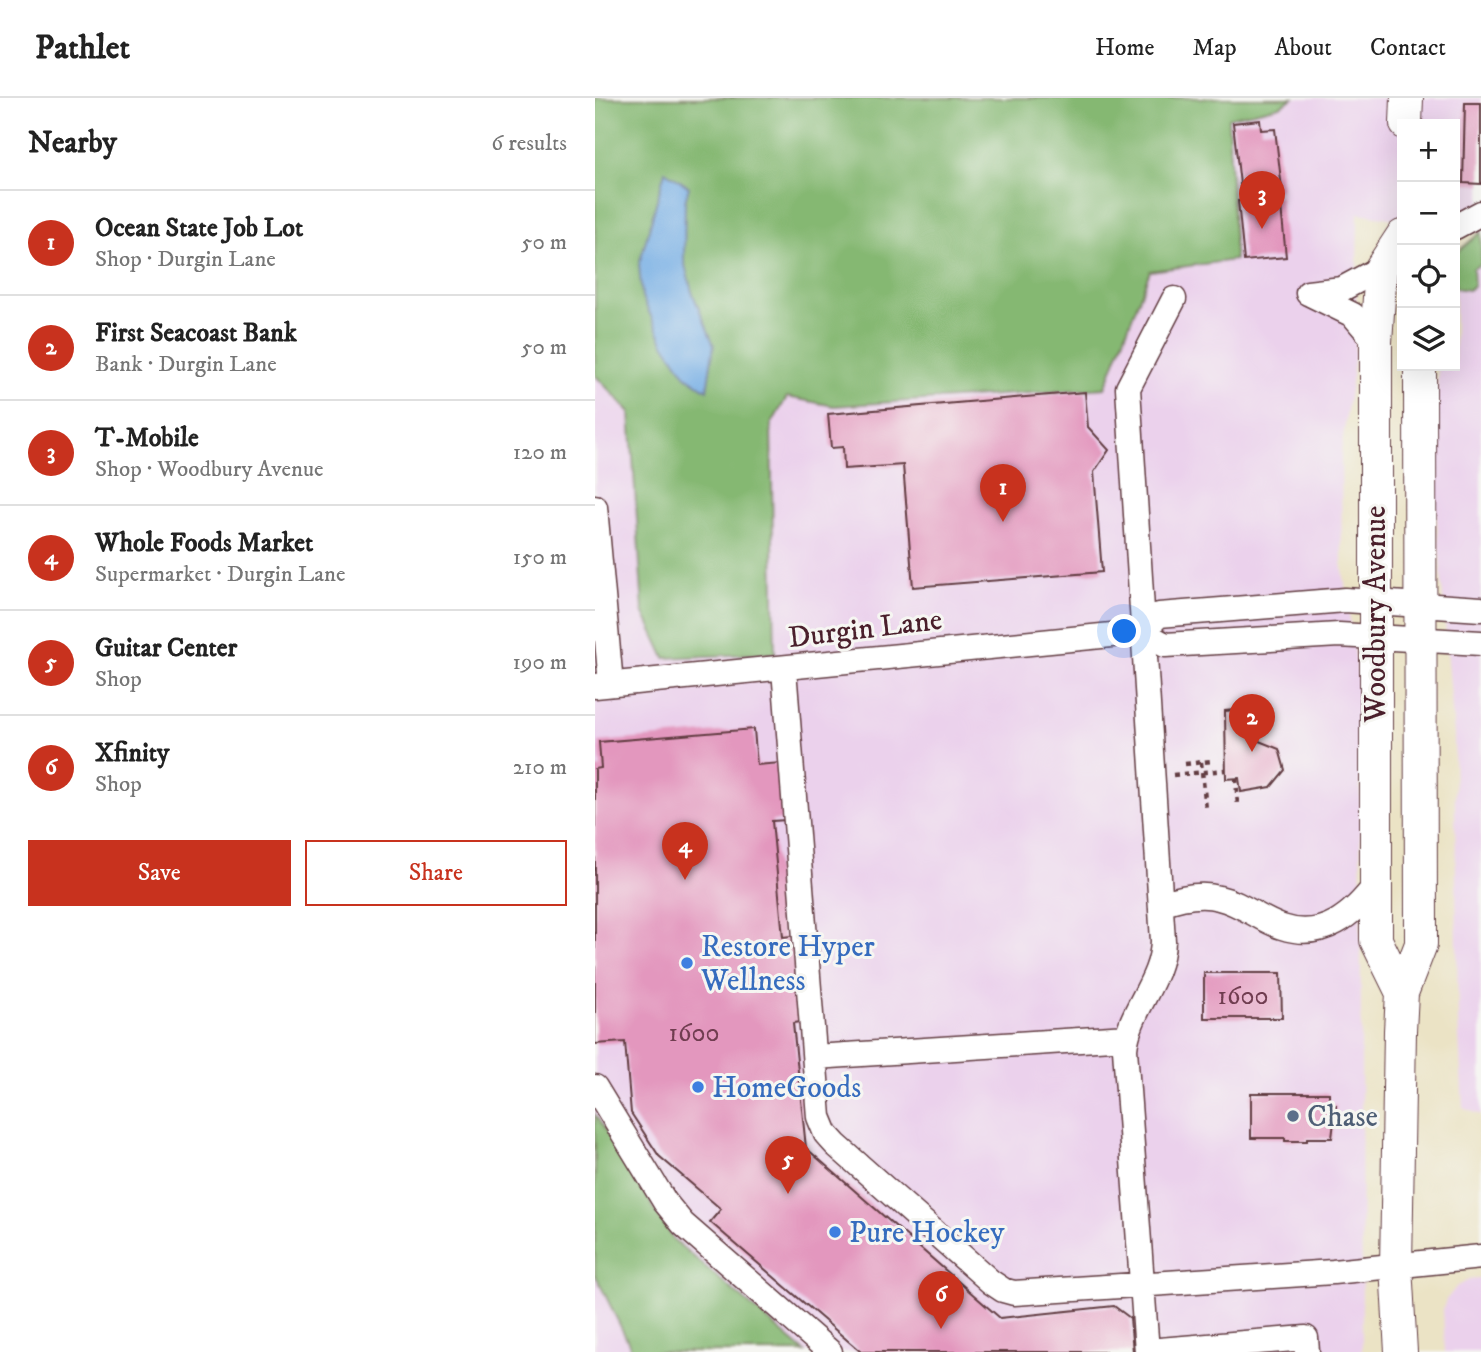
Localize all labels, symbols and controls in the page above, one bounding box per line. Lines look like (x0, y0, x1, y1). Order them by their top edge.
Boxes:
text: Pathlet (35, 28, 130, 69)
text: Home (1095, 33, 1154, 63)
text: Map (1192, 33, 1237, 63)
text: About (1275, 33, 1332, 63)
text: Contact (1370, 33, 1446, 63)
map controls (1397, 119, 1460, 371)
button: + (1397, 119, 1460, 182)
text: Nearby (28, 125, 117, 162)
text: 6 results (491, 129, 567, 158)
pin: 3 (1239, 171, 1285, 229)
button: − (1397, 182, 1460, 245)
text: Ocean State Job Lot (95, 212, 303, 245)
text: 1 (47, 228, 55, 257)
text: 50 m (521, 228, 567, 257)
text: Shop · Durgin Lane (95, 245, 276, 274)
button: locate (1397, 245, 1460, 308)
button: layers (1397, 308, 1460, 371)
text: First Seacoast Bank (95, 317, 297, 350)
text: 2 (45, 333, 57, 362)
text: 50 m (521, 333, 567, 362)
text: Bank · Durgin Lane (95, 350, 277, 379)
text: T-Mobile (95, 422, 199, 455)
text: 3 (47, 438, 55, 467)
text: 120 m (513, 438, 567, 467)
text: Shop · Woodbury Avenue (95, 455, 324, 484)
pin: 1 (980, 464, 1026, 522)
street label: Woodbury Avenue (1358, 505, 1395, 724)
text: Whole Foods Market (95, 527, 313, 560)
text: 4 (44, 543, 58, 572)
text: 150 m (513, 543, 567, 572)
text: Supermarket · Durgin Lane (95, 560, 345, 589)
street label: Durgin Lane (786, 602, 944, 657)
your location (1107, 614, 1141, 648)
text: Guitar Center (95, 632, 237, 665)
text: 5 (45, 648, 57, 677)
text: 190 m (513, 648, 567, 677)
text: Shop (95, 665, 142, 694)
pin: 2 (1229, 694, 1275, 752)
text: Xfinity (95, 737, 169, 770)
text: 6 (45, 753, 57, 782)
text: 210 m (513, 753, 567, 782)
text: Shop (95, 770, 142, 799)
pin: 4 (662, 822, 708, 880)
button: Save (28, 840, 291, 906)
button: Share (305, 840, 567, 906)
place label: Restore Hyper Wellness (700, 929, 875, 1000)
marker: Restore Hyper Wellness (679, 955, 695, 971)
house number: 1600 (1218, 980, 1268, 1013)
house number: 1600 (669, 1017, 719, 1050)
place label: HomeGoods (712, 1070, 861, 1107)
marker: HomeGoods (690, 1079, 706, 1095)
place label: Chase (1307, 1099, 1378, 1136)
marker: Chase (1285, 1108, 1301, 1124)
pin: 5 (765, 1136, 811, 1194)
place label: Pure Hockey (849, 1215, 1005, 1252)
marker: Pure Hockey (827, 1224, 843, 1240)
pin: 6 (918, 1271, 964, 1329)

